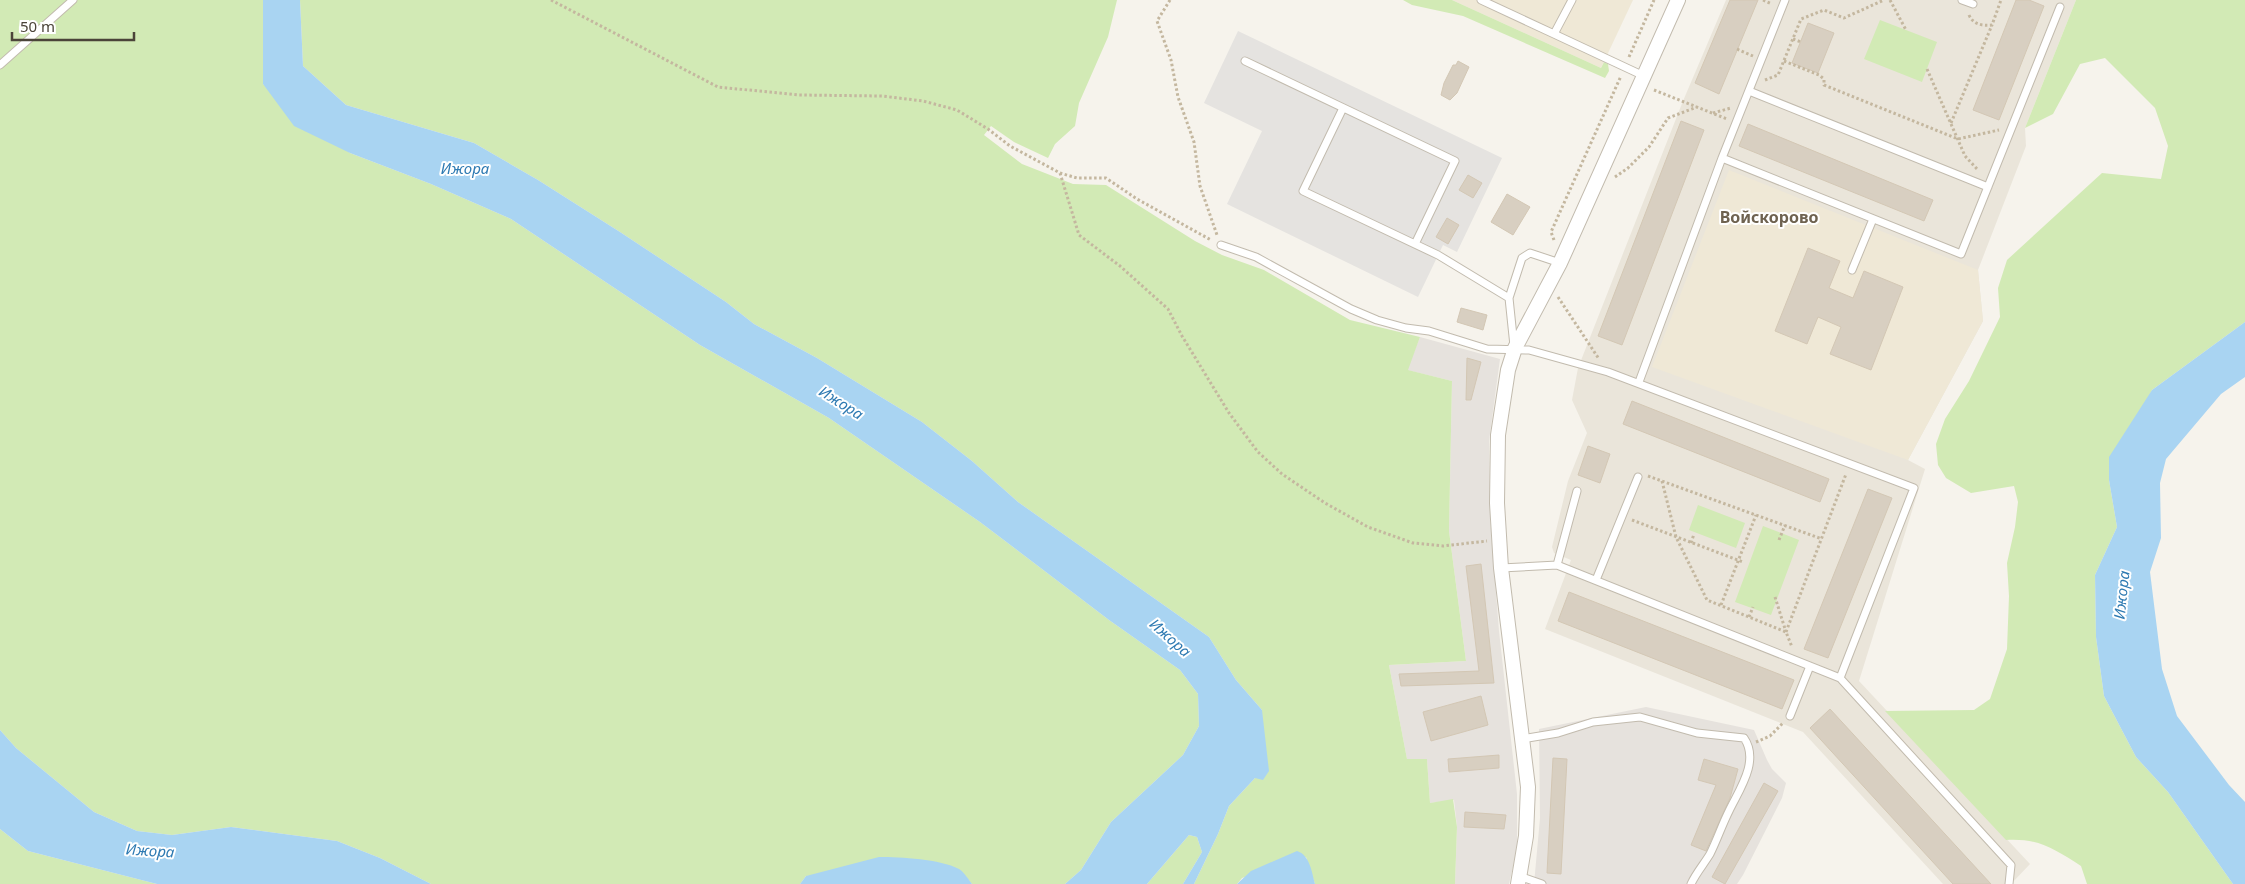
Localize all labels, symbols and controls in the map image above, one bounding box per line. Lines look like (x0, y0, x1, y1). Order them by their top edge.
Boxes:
scale bar (12, 10, 135, 42)
text: 50 m (20, 16, 55, 36)
water label: Ижора (441, 158, 490, 178)
district label: Войскорово (1720, 206, 1818, 228)
water label: Ижора (816, 381, 868, 424)
water label: Ижора (2109, 569, 2134, 620)
water label: Ижора (1146, 614, 1196, 661)
water label: Ижора (125, 838, 176, 862)

